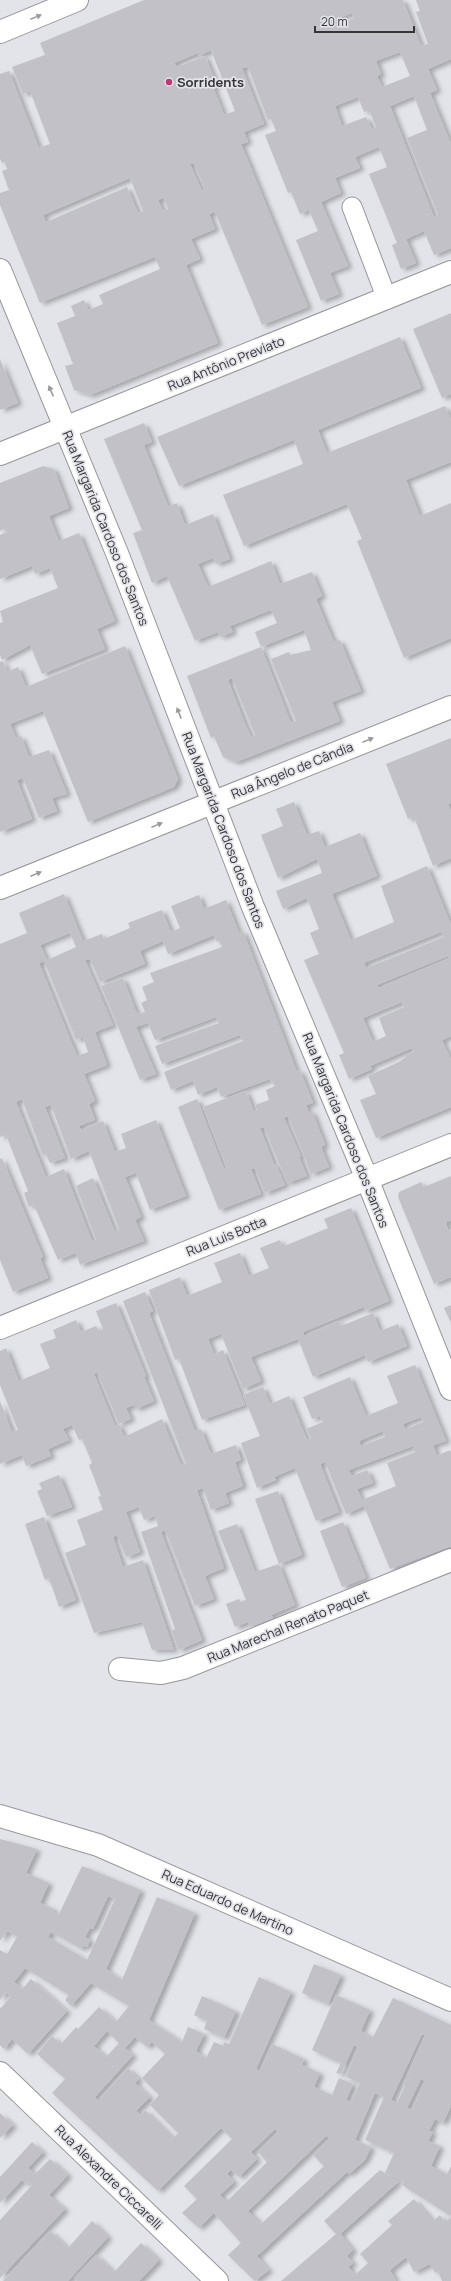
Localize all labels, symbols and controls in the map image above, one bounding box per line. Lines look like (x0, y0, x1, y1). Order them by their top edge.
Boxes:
scale bar (315, 8, 414, 34)
text: 20 m (321, 13, 348, 30)
one-way arrow (31, 14, 42, 20)
place label: Sorridents (177, 73, 244, 91)
marker: Sorridents (164, 77, 174, 87)
street label: Rua Antônio Previato (165, 331, 287, 395)
one-way arrow (47, 385, 53, 397)
street label: Rua Margarida Cardoso dos Santos (58, 428, 154, 628)
one-way arrow (175, 707, 181, 719)
street label: Rua Margarida Cardoso dos Santos (178, 729, 270, 931)
one-way arrow (363, 736, 375, 742)
street label: Rua Ângelo de Cândia (228, 737, 356, 803)
one-way arrow (151, 821, 163, 827)
one-way arrow (31, 870, 43, 876)
street label: Rua Margarida Cardoso dos Santos (298, 1030, 394, 1230)
street label: Rua Luis Botta (183, 1212, 269, 1260)
street label: Rua Marechal Renato Paquet (205, 1585, 371, 1667)
street label: Rua Eduardo de Martino (159, 1865, 297, 1939)
street label: Rua Alexandre Ciccarelli (51, 2121, 167, 2233)

